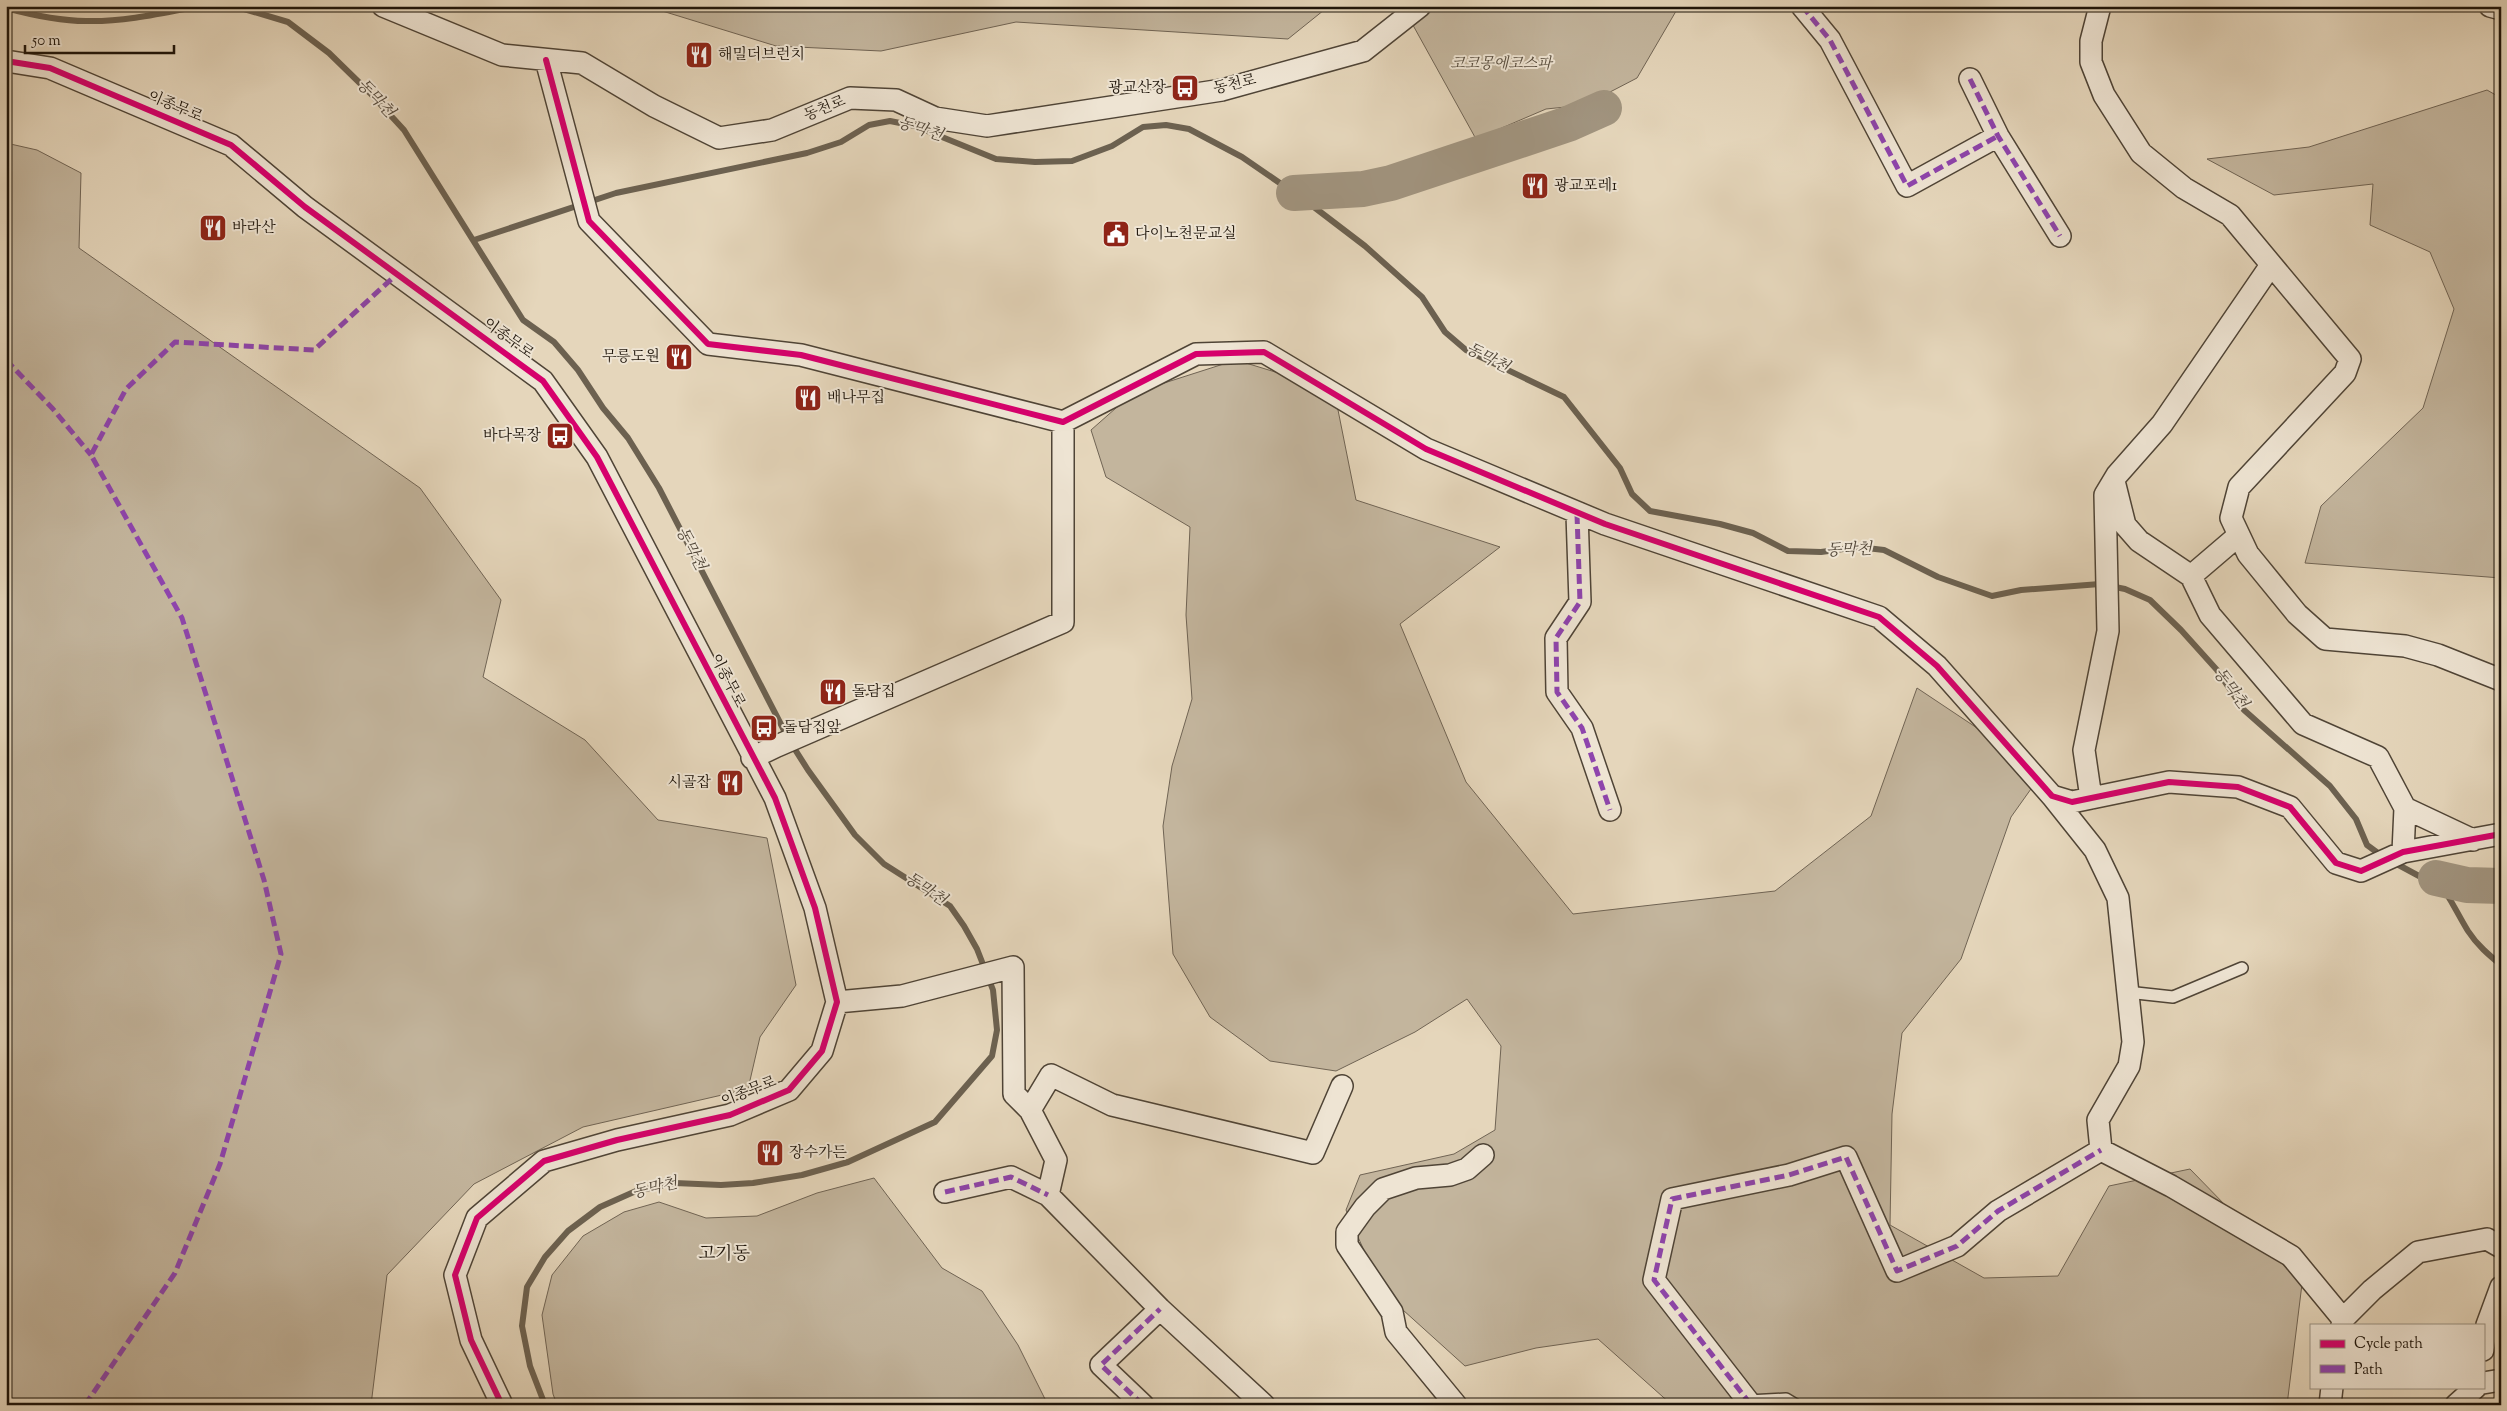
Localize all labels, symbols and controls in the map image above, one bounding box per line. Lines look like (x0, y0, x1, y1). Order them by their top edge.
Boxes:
scale bar (25, 22, 174, 54)
text: 50 m (31, 31, 61, 52)
restaurant icon: 해밀더브런치 (684, 40, 714, 70)
place label: 해밀더브런치 (718, 45, 805, 66)
park label: 코코몽에코스파 (1450, 54, 1554, 75)
street label: 동천로 (1211, 70, 1259, 100)
bus stop icon: 광교산장 (1170, 73, 1200, 103)
water label: 동막천 (351, 74, 400, 125)
place label: 광교산장 (1108, 78, 1167, 99)
street label: 이종무로 (144, 86, 206, 128)
street label: 동천로 (801, 91, 850, 127)
water label: 동막천 (894, 112, 947, 149)
restaurant icon: 광교포레1 (1520, 171, 1550, 201)
place label: 광교포레1 (1554, 176, 1617, 197)
restaurant icon: 바라산 (198, 213, 228, 243)
place label: 바라산 (232, 218, 276, 239)
public building icon: 다이노천문교실 (1101, 219, 1131, 249)
place label: 다이노천문교실 (1135, 224, 1236, 245)
street label: 이종무로 (478, 313, 538, 365)
water label: 동막천 (1461, 338, 1514, 380)
restaurant icon: 무릉도원 (664, 342, 694, 372)
place label: 무릉도원 (602, 347, 660, 368)
restaurant icon: 배나무집 (793, 383, 823, 413)
place label: 배나무집 (827, 388, 885, 409)
bus stop icon: 바다목장 (545, 421, 575, 451)
place label: 바다목장 (483, 426, 542, 447)
water label: 동막천 (669, 523, 711, 576)
water label: 동막천 (1825, 539, 1874, 563)
street label: 이종무로 (704, 650, 750, 712)
water label: 동막천 (2207, 664, 2254, 716)
restaurant icon: 돌담집 (818, 677, 848, 707)
place label: 돌담집 (852, 682, 895, 703)
bus stop icon: 돌담집앞 (749, 713, 779, 743)
place label: 돌담집앞 (783, 718, 841, 739)
restaurant icon: 시골잡 (715, 768, 745, 798)
place label: 시골잡 (668, 773, 711, 794)
water label: 동막천 (899, 868, 952, 913)
street label: 이종무로 (718, 1072, 780, 1112)
restaurant icon: 장수가든 (755, 1138, 785, 1168)
place label: 장수가든 (789, 1143, 847, 1164)
water label: 동막천 (630, 1172, 682, 1205)
district label: 고기동 (698, 1242, 750, 1268)
legend (2310, 1324, 2484, 1388)
text: Cycle path (2354, 1334, 2423, 1355)
text: Path (2354, 1360, 2383, 1381)

